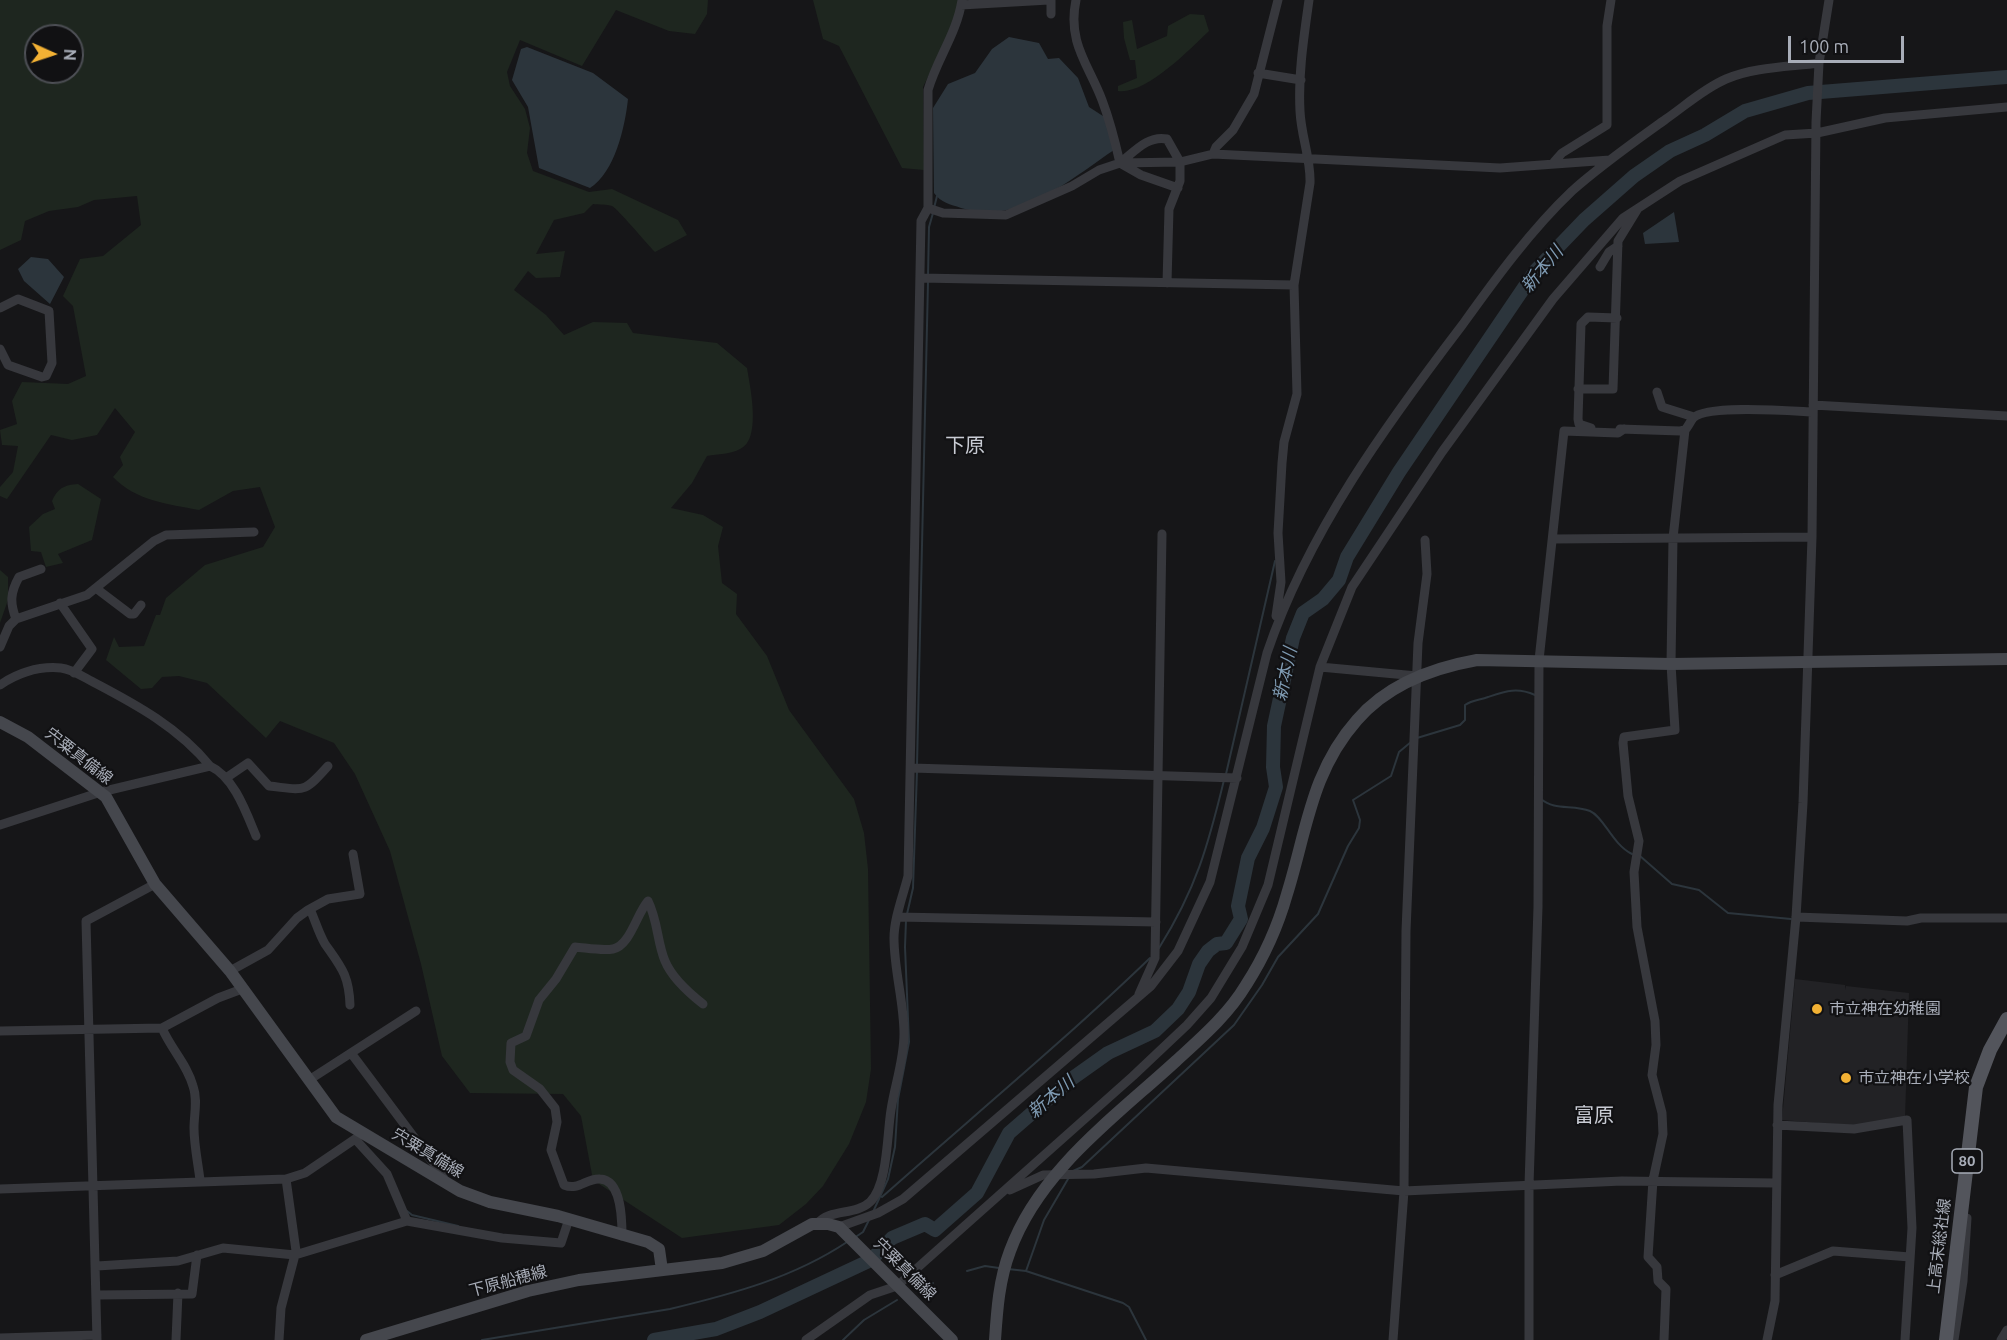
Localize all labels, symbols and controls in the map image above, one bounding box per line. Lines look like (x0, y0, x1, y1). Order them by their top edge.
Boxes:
north arrow (24, 24, 84, 84)
scale bar (1791, 24, 1906, 62)
text: 100 m (1799, 36, 1849, 56)
text: N (61, 48, 79, 61)
water label: 新本川 (1516, 241, 1568, 297)
district label: 下原 (945, 433, 985, 457)
water label: 新本川 (1269, 645, 1301, 703)
street label: 宍粟真備線 (42, 724, 116, 788)
place label: 市立神在幼稚園 (1829, 999, 1941, 1019)
marker: 市立神在幼稚園 (1810, 1002, 1824, 1016)
place label: 市立神在小学校 (1858, 1068, 1970, 1088)
water label: 新本川 (1023, 1071, 1079, 1123)
marker: 市立神在小学校 (1839, 1071, 1853, 1085)
district label: 富原 (1574, 1103, 1614, 1127)
street label: 宍粟真備線 (389, 1124, 467, 1182)
road number: 80 (1952, 1149, 1982, 1173)
street label: 上高末総社線 (1924, 1197, 1954, 1295)
street label: 宍粟真備線 (870, 1234, 940, 1304)
street label: 下原船穂線 (467, 1261, 549, 1301)

